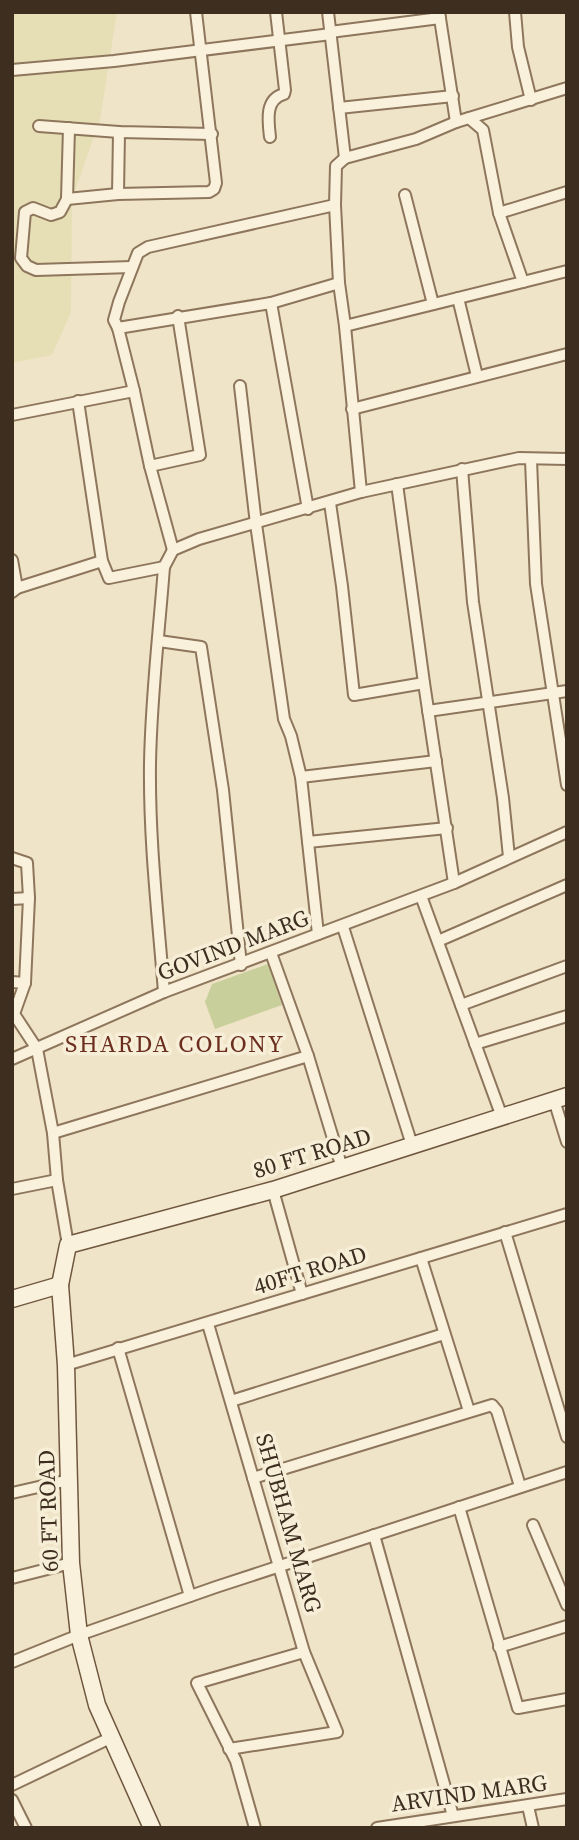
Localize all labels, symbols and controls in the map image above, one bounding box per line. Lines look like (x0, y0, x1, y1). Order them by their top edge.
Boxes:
street label: GOVIND MARG (153, 901, 314, 989)
district label: SHARDA COLONY (65, 1027, 285, 1060)
street label: 80 FT ROAD (249, 1120, 375, 1186)
street label: 40FT ROAD (250, 1238, 370, 1302)
street label: SHUBHAM MARG (248, 1430, 330, 1617)
street label: 60 FT ROAD (30, 1450, 66, 1572)
street label: ARVIND MARG (389, 1766, 549, 1820)

